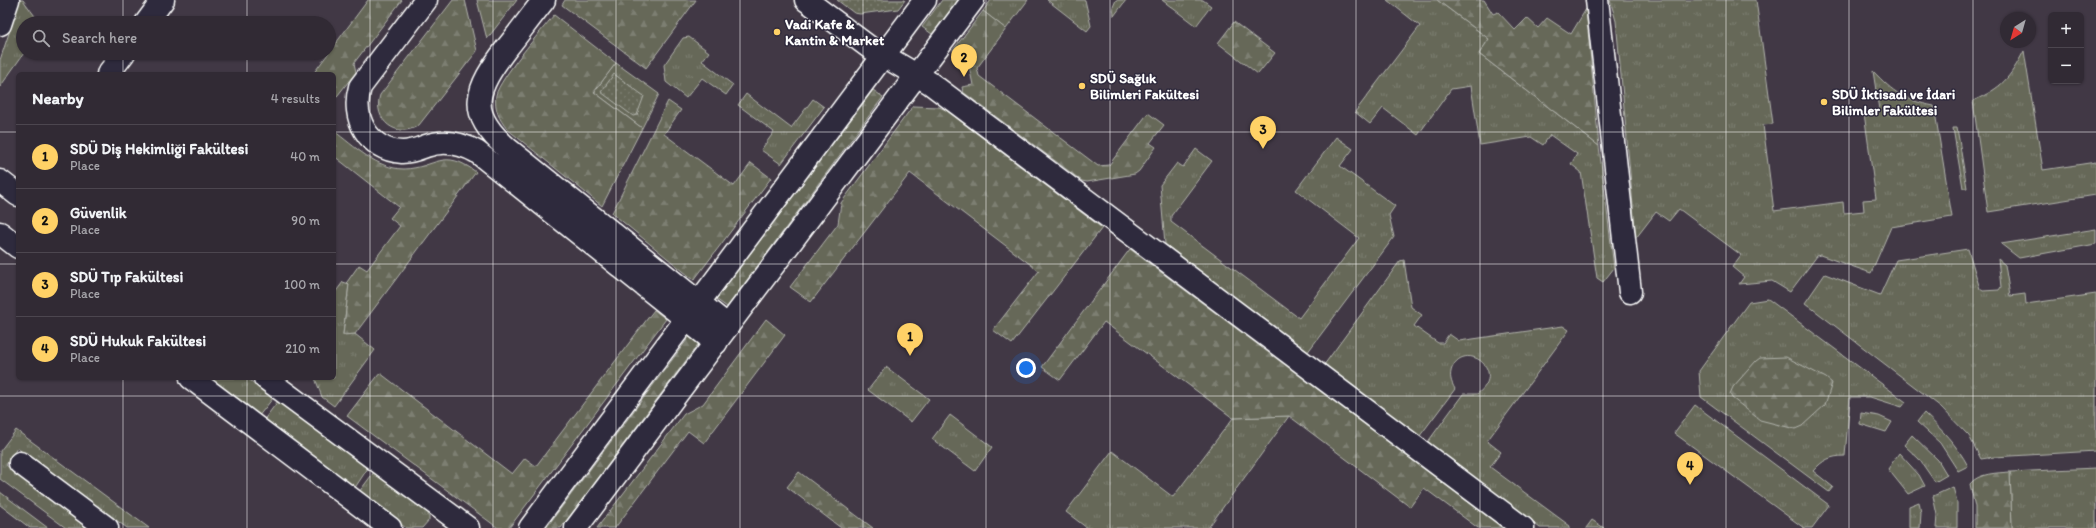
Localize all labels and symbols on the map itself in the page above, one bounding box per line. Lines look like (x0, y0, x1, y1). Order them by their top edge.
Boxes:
north arrow (2000, 12, 2036, 48)
place label: Vadi Kafe & Kantin & Market (785, 16, 885, 49)
marker: Vadi Kafe & Kantin & Market (772, 27, 782, 37)
pin: 2 (951, 44, 977, 77)
place label: SDÜ Sağlık Bilimleri Fakültesi (1090, 70, 1199, 103)
marker: SDÜ Sağlık Bilimleri Fakültesi (1077, 81, 1087, 91)
place label: SDÜ İktisadi ve İdari Bilimler Fakültesi (1832, 86, 1955, 119)
marker: SDÜ İktisadi ve İdari Bilimler Fakültesi (1819, 97, 1829, 107)
pin: 3 (1250, 116, 1276, 149)
pin: 1 (897, 323, 923, 356)
your location (1016, 358, 1036, 378)
pin: 4 (1677, 452, 1703, 485)

